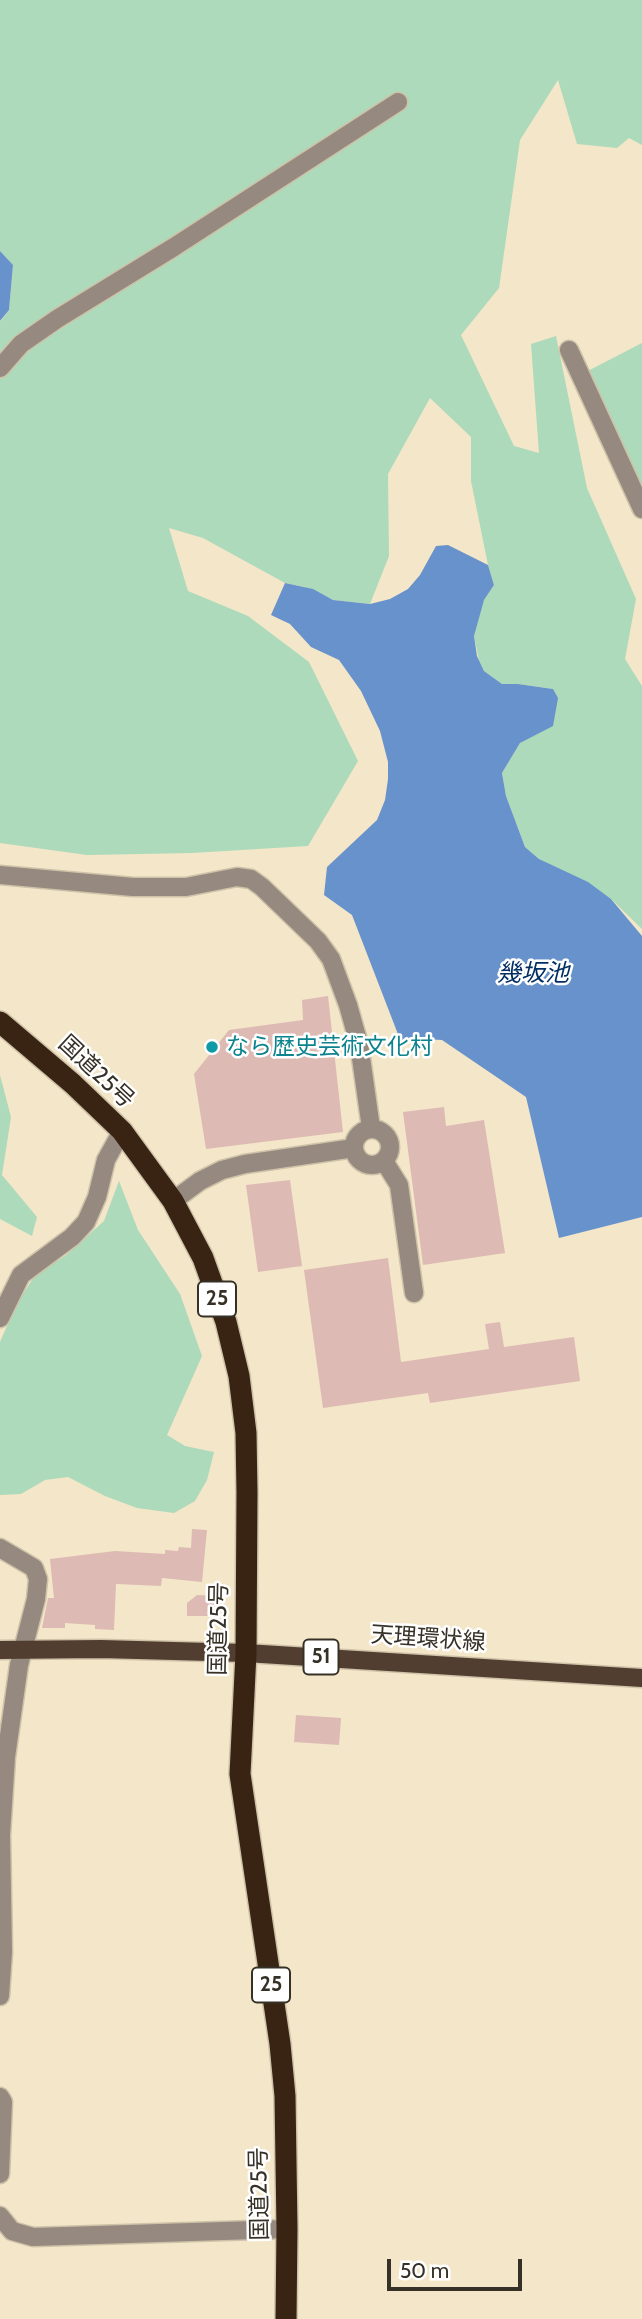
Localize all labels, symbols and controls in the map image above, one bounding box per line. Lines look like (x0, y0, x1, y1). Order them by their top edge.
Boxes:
water label: 幾坂池 (497, 960, 569, 988)
street label: 国道25号 (52, 1030, 140, 1114)
place label: なら歴史芸術文化村 (226, 1033, 433, 1061)
marker: なら歴史芸術文化村 (204, 1039, 220, 1055)
road number: 25 (198, 1282, 236, 1316)
street label: 国道25号 (204, 1582, 234, 1676)
street label: 天理環状線 (370, 1621, 486, 1657)
road number: 51 (304, 1640, 338, 1674)
road number: 25 (252, 1968, 290, 2002)
street label: 国道25号 (245, 2147, 275, 2241)
scale bar (390, 2246, 525, 2290)
text: 50 m (400, 2258, 449, 2283)

